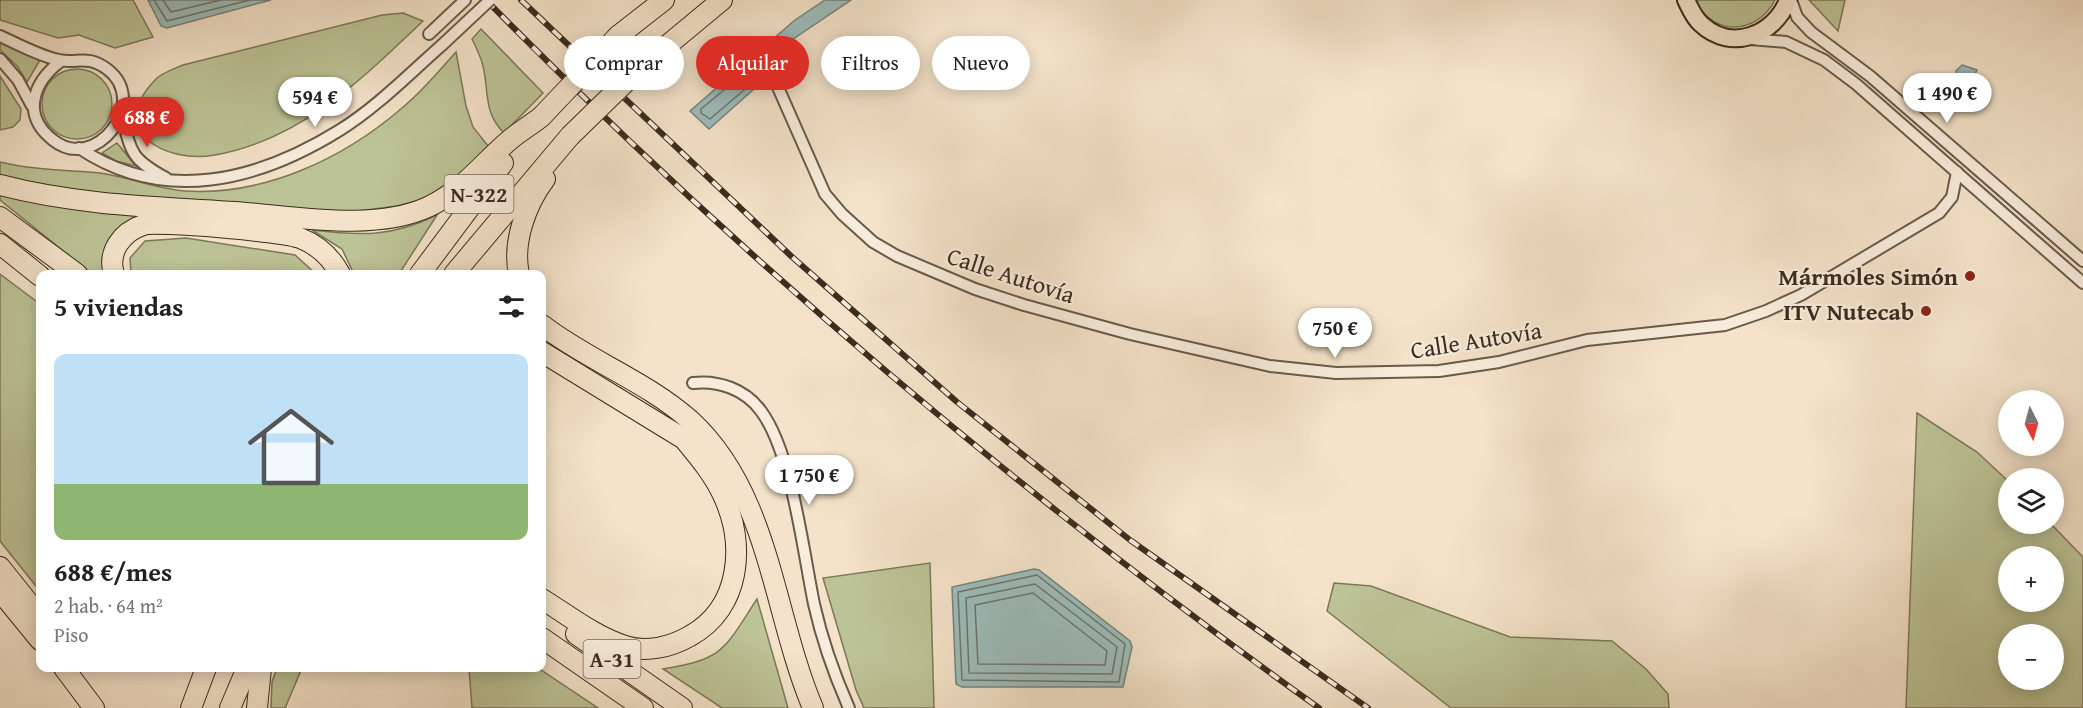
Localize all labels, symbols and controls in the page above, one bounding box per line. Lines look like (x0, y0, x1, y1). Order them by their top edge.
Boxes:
chip: Comprar (564, 36, 684, 90)
chip: Alquilar (696, 36, 809, 90)
chip: Filtros (821, 36, 920, 90)
chip: Nuevo (932, 36, 1030, 90)
pin: 1 490 € (1892, 73, 2002, 124)
pin: 594 € (273, 77, 357, 128)
text: 1 490 € (1917, 78, 1977, 107)
text: 594 € (292, 82, 338, 111)
pin: 688 € (105, 97, 189, 148)
text: 688 € (124, 102, 170, 131)
road number: N-322 (444, 175, 514, 213)
street label: Calle Autovía (943, 238, 1080, 312)
place label: Mármoles Simón (1778, 259, 1958, 294)
marker: Mármoles Simón (1963, 269, 1977, 283)
text: 5 viviendas (54, 287, 184, 326)
icon: filters (495, 290, 528, 323)
place label: ITV Nutecab (1783, 294, 1914, 329)
marker: ITV Nutecab (1919, 304, 1933, 318)
pin: 750 € (1293, 308, 1377, 359)
street label: Calle Autovía (1408, 312, 1545, 368)
text: 750 € (1312, 313, 1358, 342)
north arrow (1998, 390, 2064, 456)
map controls (1998, 390, 2064, 690)
icon: home (237, 393, 345, 501)
pin: 1 750 € (754, 455, 864, 506)
text: 1 750 € (779, 460, 839, 489)
button: layers (1998, 468, 2064, 534)
button: + (1998, 546, 2064, 612)
text: 688 €/mes (54, 552, 172, 591)
text: 2 hab. · 64 m² (54, 591, 163, 620)
text: Piso (54, 620, 89, 649)
button: − (1998, 624, 2064, 690)
road number: A-31 (584, 640, 640, 678)

